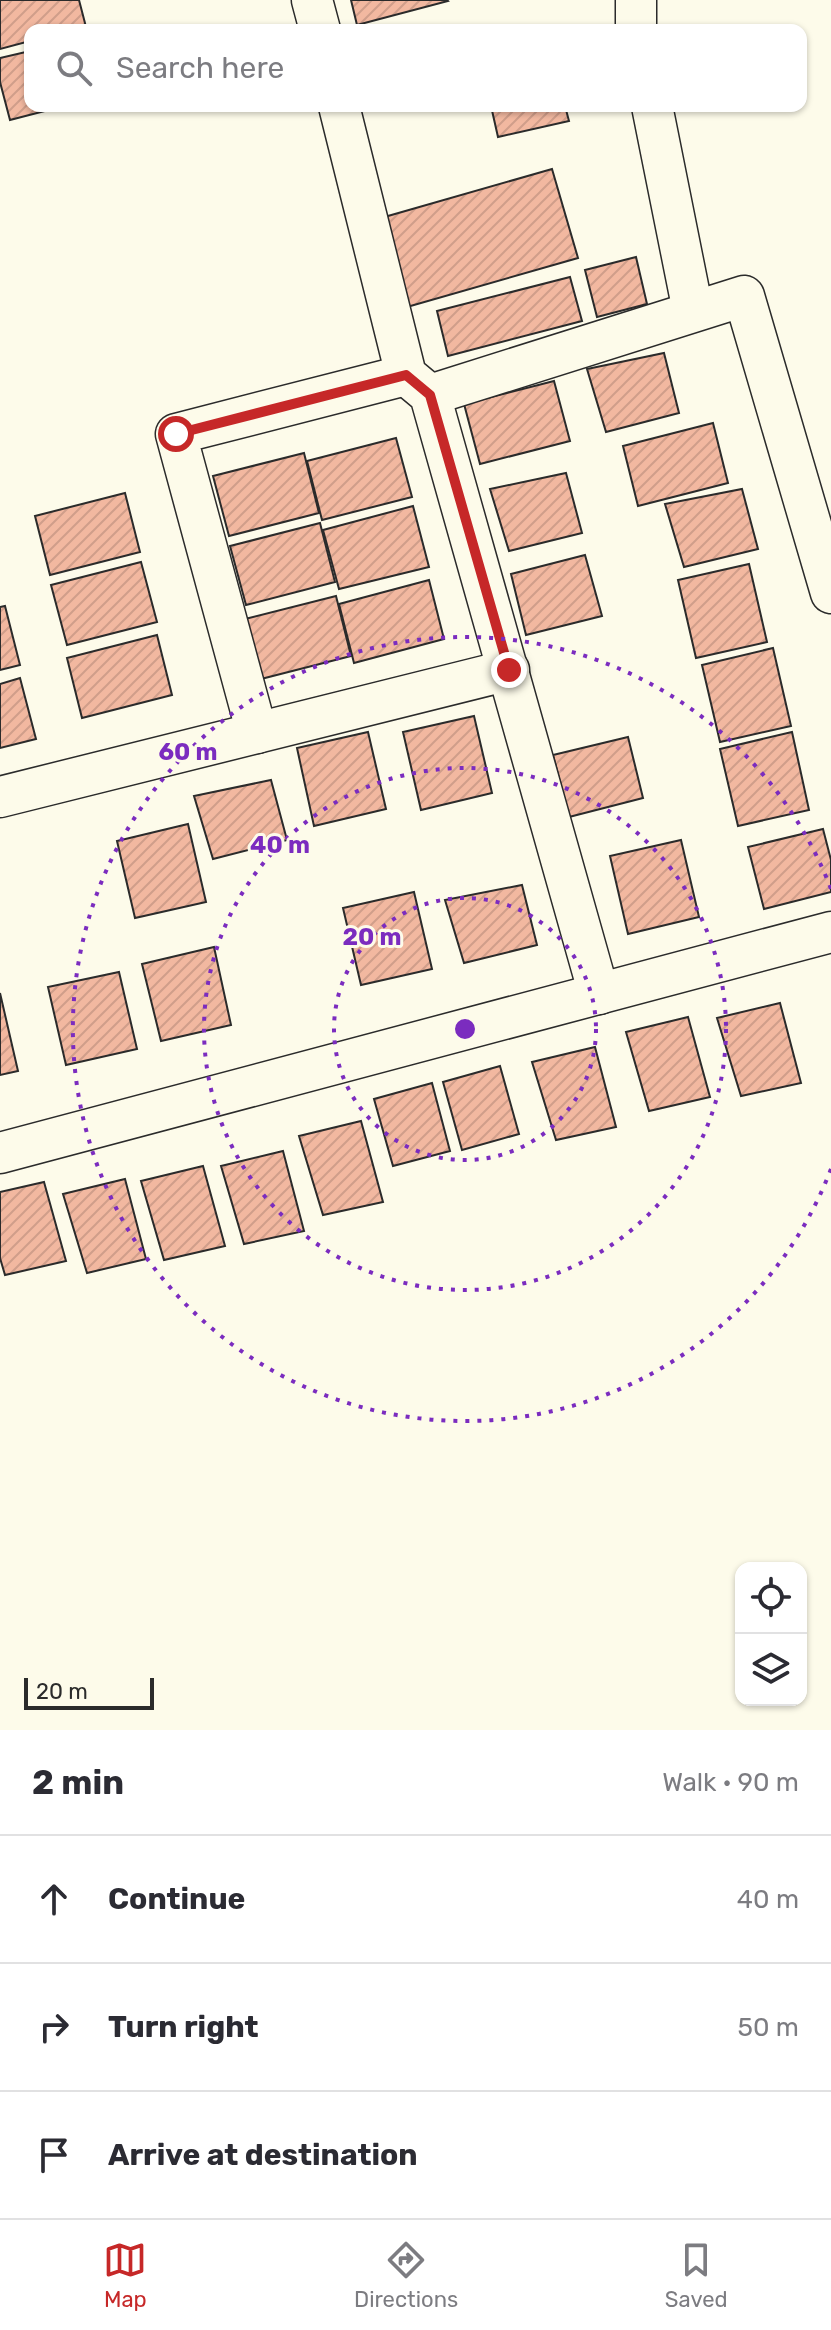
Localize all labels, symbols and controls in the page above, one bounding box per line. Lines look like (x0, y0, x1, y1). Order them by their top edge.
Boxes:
search box (24, 24, 807, 112)
icon: search (52, 46, 96, 90)
text: Search here (116, 50, 284, 86)
route start (158, 416, 194, 452)
route end (491, 652, 527, 688)
text: 60 m (158, 738, 218, 766)
text: 40 m (250, 831, 310, 859)
text: 20 m (342, 923, 402, 951)
centre of rings (451, 1015, 479, 1043)
map controls (735, 1562, 807, 1706)
button: locate (735, 1562, 807, 1634)
button: layers (735, 1634, 807, 1706)
scale bar (24, 1674, 154, 1710)
text: 20 m (36, 1678, 88, 1705)
text: 2 min (32, 1762, 124, 1803)
text: Walk · 90 m (662, 1767, 799, 1798)
icon: ahead (32, 1877, 76, 1921)
text: Continue (108, 1881, 245, 1917)
text: 40 m (737, 1884, 799, 1915)
icon: right (32, 2005, 76, 2049)
text: Turn right (108, 2009, 259, 2045)
text: 50 m (738, 2012, 799, 2043)
icon: arrive (32, 2133, 76, 2177)
text: Arrive at destination (108, 2137, 418, 2173)
tab: Map (103, 2238, 147, 2313)
tab: Directions (354, 2238, 458, 2313)
tab: Saved (665, 2238, 728, 2313)

